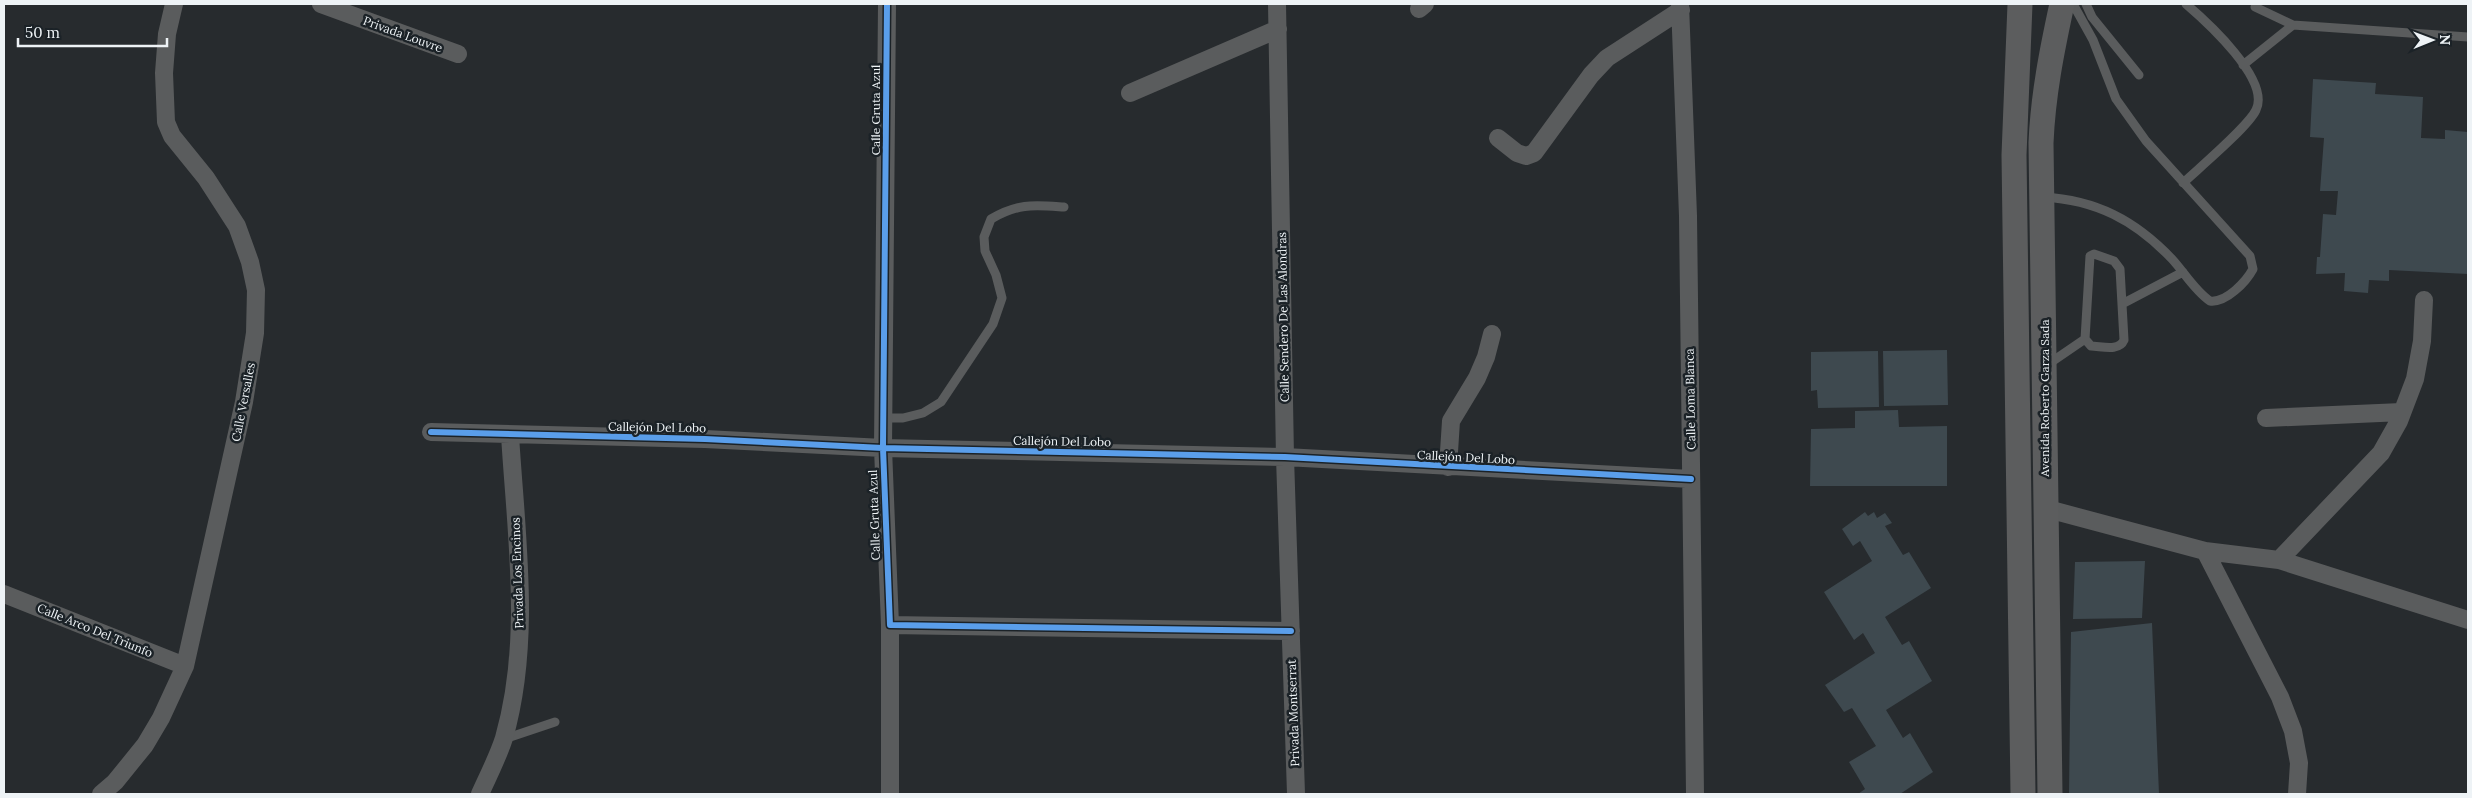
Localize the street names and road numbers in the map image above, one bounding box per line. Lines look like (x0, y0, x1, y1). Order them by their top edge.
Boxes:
street label: Privada Louvre (361, 13, 445, 55)
street label: Calle Gruta Azul (868, 65, 883, 155)
street label: Calle Sendero De Las Alondras (1274, 231, 1292, 402)
street label: Avenida Roberto Garza Sada (2037, 319, 2052, 478)
street label: Calle Loma Blanca (1682, 348, 1698, 450)
street label: Calle Versalles (228, 361, 258, 443)
street label: Callejón Del Lobo (608, 419, 706, 435)
street label: Callejón Del Lobo (1013, 433, 1111, 449)
street label: Callejón Del Lobo (1417, 447, 1515, 467)
street label: Calle Gruta Azul (865, 469, 883, 561)
street label: Privada Los Encinos (508, 517, 526, 629)
street label: Calle Arco Del Triunfo (35, 600, 155, 660)
street label: Privada Montserrat (1284, 659, 1302, 767)

